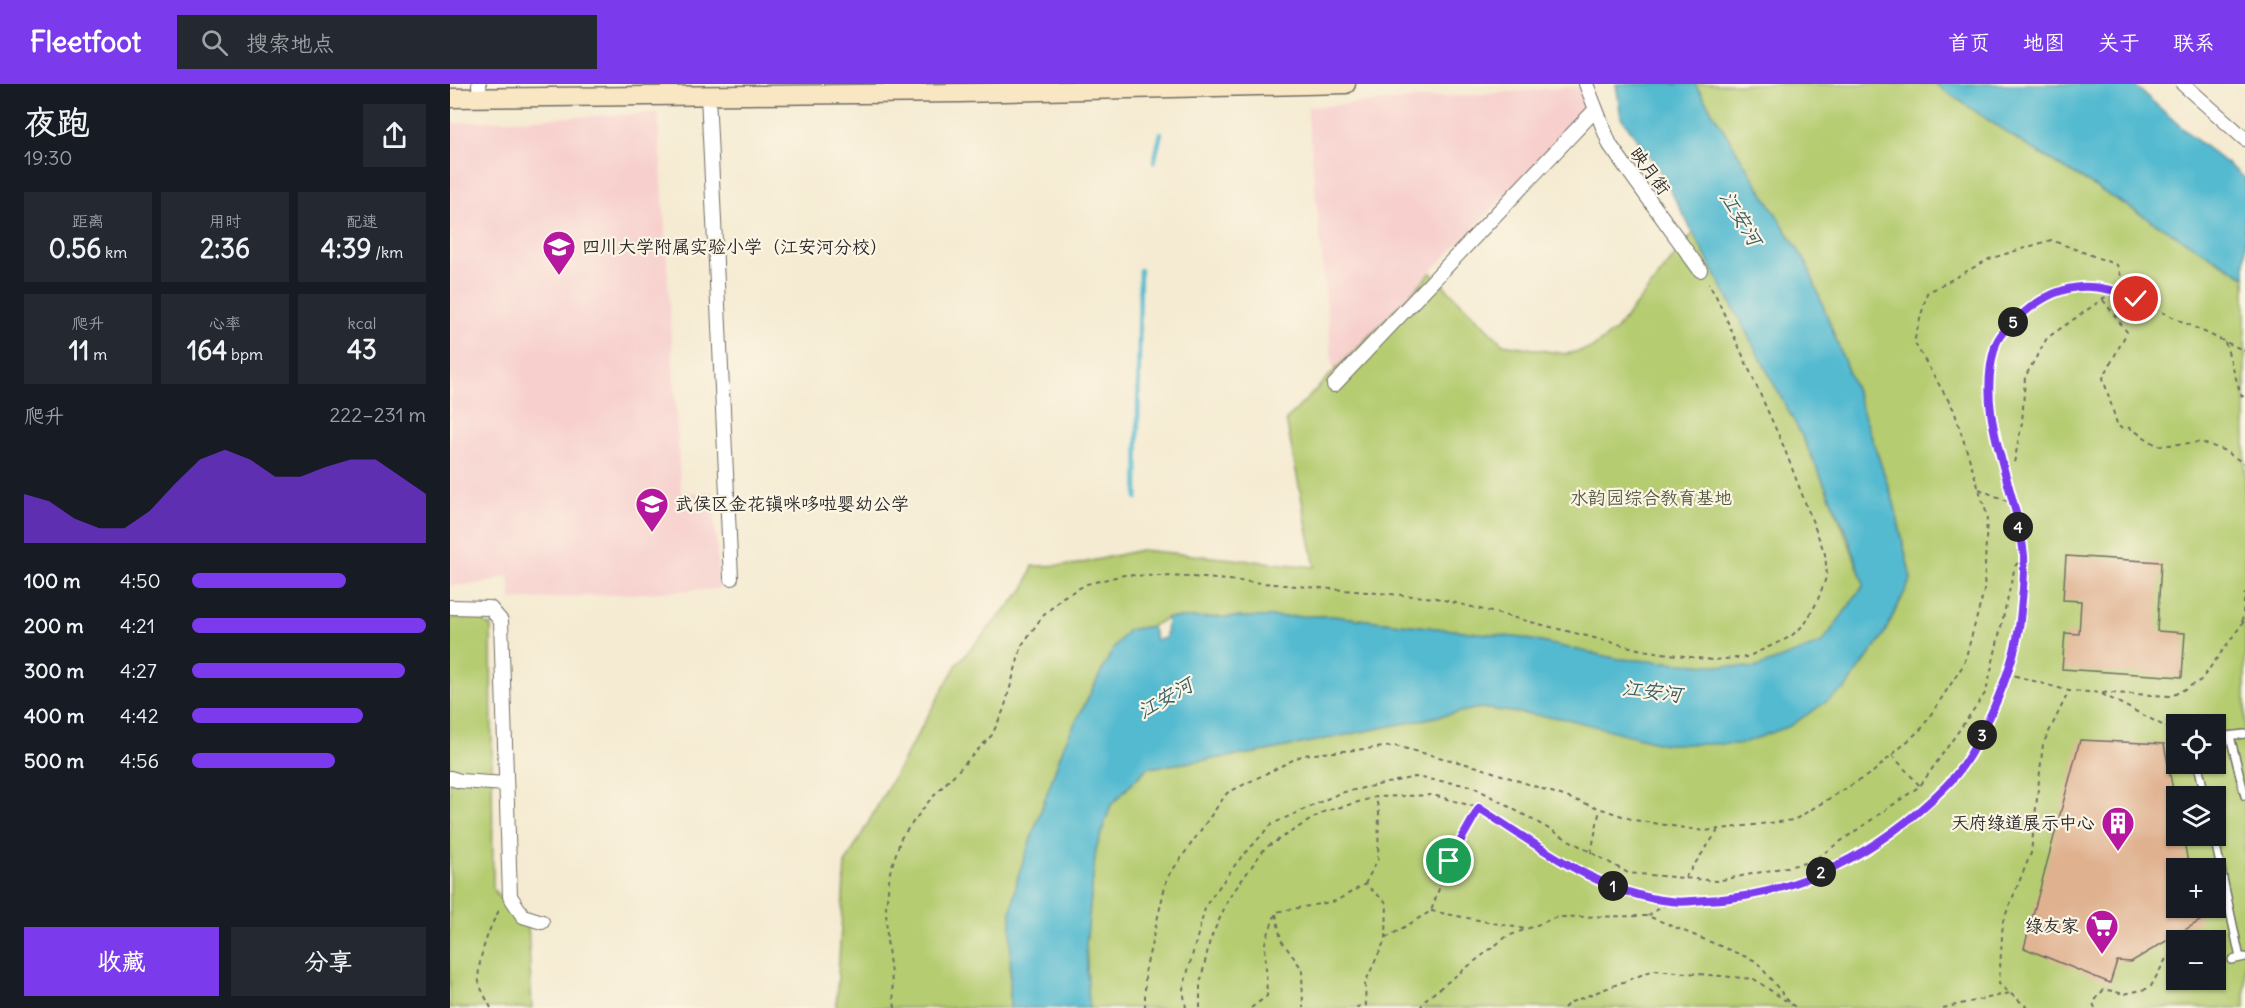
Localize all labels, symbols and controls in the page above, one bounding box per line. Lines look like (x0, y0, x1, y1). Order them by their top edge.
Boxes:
search box (177, 15, 597, 69)
text: Fleetfoot (30, 24, 141, 60)
icon: search (198, 26, 231, 59)
text: 搜索地点 (246, 29, 334, 57)
text: 首页 (1948, 29, 1990, 56)
text: 地图 (2023, 29, 2065, 56)
text: 关于 (2098, 29, 2140, 56)
text: 联系 (2173, 29, 2215, 56)
text: 夜跑 (24, 101, 90, 143)
button: share (363, 104, 426, 167)
street label: 映月街 (1625, 142, 1676, 199)
text: 19:30 (24, 145, 72, 170)
water label: 江安河 (1715, 186, 1769, 252)
text: 距离 (72, 211, 104, 231)
text: 用时 (209, 211, 241, 231)
text: 配速 (346, 211, 378, 231)
school or university icon: 四川大学附属实验小学（江安河分校） (541, 229, 577, 276)
text: 0.56 (49, 232, 101, 265)
text: 2:36 (200, 232, 250, 265)
text: 4:39 (321, 232, 371, 265)
place label: 四川大学附属实验小学（江安河分校） (582, 235, 888, 258)
text: km (101, 242, 127, 262)
text: /km (371, 242, 403, 262)
pin (2110, 273, 2161, 324)
icon: check (2119, 282, 2152, 315)
pin: 5 (1998, 307, 2028, 337)
text: 5 (2008, 312, 2018, 332)
text: 爬升 (72, 313, 104, 333)
text: 心率 (209, 313, 241, 333)
text: kcal (348, 313, 376, 333)
text: 43 (347, 333, 377, 366)
text: 11 (69, 334, 89, 367)
text: 164 (187, 334, 227, 367)
text: m (89, 344, 107, 364)
text: bpm (227, 344, 263, 364)
text: 222–231 m (329, 402, 426, 427)
text: 爬升 (24, 403, 64, 428)
school or university icon: 武侯区金花镇咪哆啦婴幼公学 (634, 486, 670, 533)
park label: 水韵园综合教育基地 (1570, 486, 1732, 509)
place label: 武侯区金花镇咪哆啦婴幼公学 (675, 492, 909, 515)
pin: 4 (2003, 512, 2033, 542)
text: 4 (2013, 517, 2023, 537)
text: 100 m (24, 568, 81, 593)
text: 4:50 (120, 568, 161, 593)
text: 200 m (24, 613, 84, 638)
text: 4:21 (120, 613, 155, 638)
text: 300 m (24, 658, 84, 683)
text: 4:27 (120, 658, 157, 683)
water label: 江安河 (1133, 670, 1200, 723)
water label: 江安河 (1621, 674, 1686, 707)
text: 400 m (24, 703, 84, 728)
text: 4:42 (120, 703, 159, 728)
map controls (2166, 714, 2226, 990)
button: locate (2166, 714, 2226, 774)
pin: 3 (1967, 720, 1997, 750)
text: 3 (1977, 725, 1987, 745)
text: 500 m (24, 748, 84, 773)
text: 4:56 (120, 748, 159, 773)
button: layers (2166, 786, 2226, 846)
building icon: 天府绿道展示中心 (2100, 805, 2136, 852)
place label: 天府绿道展示中心 (1951, 811, 2095, 834)
pin (1423, 835, 1474, 886)
icon: arrive (1432, 844, 1465, 877)
pin: 2 (1806, 857, 1836, 887)
button: + (2166, 858, 2226, 918)
text: 2 (1817, 862, 1825, 882)
pin: 1 (1598, 871, 1628, 901)
text: 1 (1610, 876, 1616, 896)
supermarket icon: 绿友家 (2084, 908, 2120, 955)
place label: 绿友家 (2025, 914, 2079, 937)
button: 收藏 (24, 927, 219, 996)
button: 分享 (231, 927, 426, 996)
button: − (2166, 930, 2226, 990)

